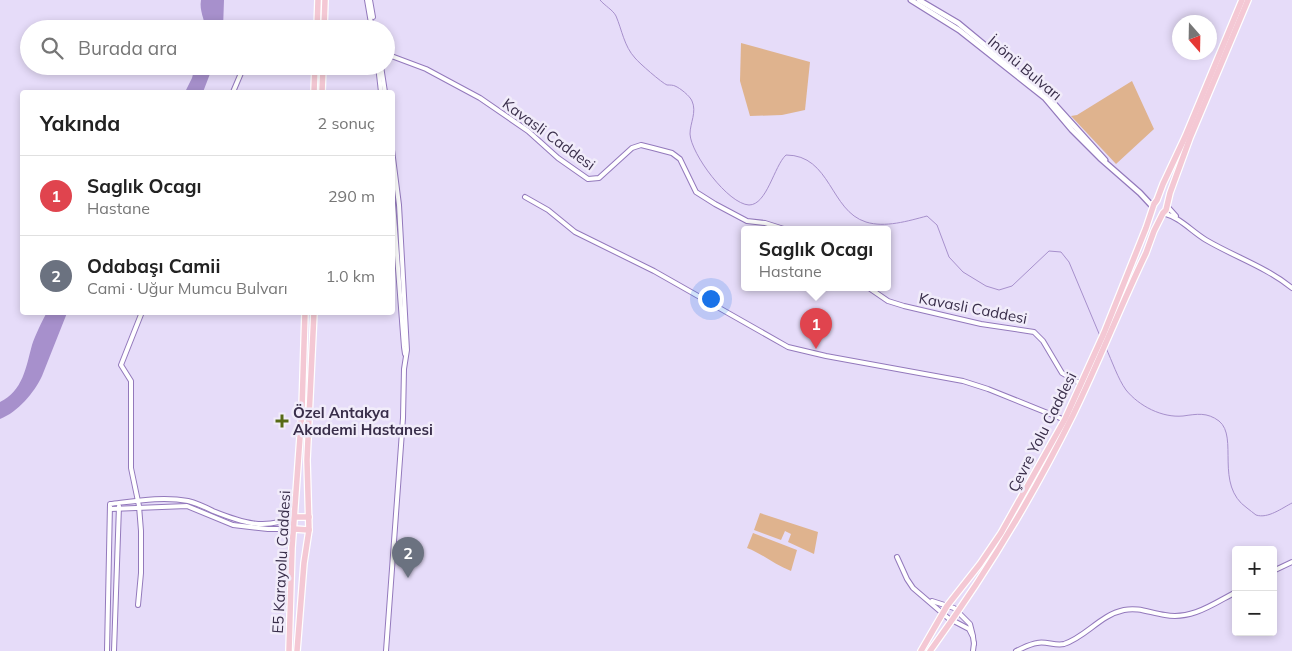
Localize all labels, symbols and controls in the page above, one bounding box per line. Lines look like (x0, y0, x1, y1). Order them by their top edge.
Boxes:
north arrow (1172, 15, 1217, 60)
search box (20, 20, 395, 75)
street label: İnönü Bulvarı (984, 32, 1066, 104)
icon: search (38, 34, 66, 62)
text: Burada ara (78, 36, 177, 60)
street label: Kavasli Caddesi (499, 94, 599, 174)
text: Yakında (40, 110, 120, 136)
text: 2 sonuç (318, 113, 375, 133)
text: Saglık Ocagı (87, 174, 202, 198)
text: 1 (51, 186, 61, 206)
text: 290 m (328, 186, 375, 206)
text: Hastane (87, 198, 150, 218)
popup (741, 226, 891, 291)
text: Saglık Ocagı (759, 237, 873, 261)
text: Odabaşı Camii (87, 254, 220, 278)
text: Hastane (759, 261, 822, 281)
text: 2 (51, 266, 61, 286)
text: 1.0 km (326, 266, 375, 286)
text: Cami · Uğur Mumcu Bulvarı (87, 278, 288, 298)
your location (698, 286, 724, 312)
street label: Kavasli Caddesi (917, 288, 1029, 328)
pin: 1 (800, 308, 832, 349)
street label: Çevre Yolu Caddesi (1004, 369, 1080, 495)
place label: Özel Antakya Akademi Hastanesi (293, 403, 433, 439)
marker: Özel Antakya Akademi Hastanesi (275, 414, 289, 428)
street label: E5 Karayolu Caddesi (268, 490, 294, 634)
pin: 2 (392, 537, 424, 578)
map controls (1232, 546, 1277, 636)
button: + (1232, 546, 1277, 591)
button: − (1232, 591, 1277, 636)

